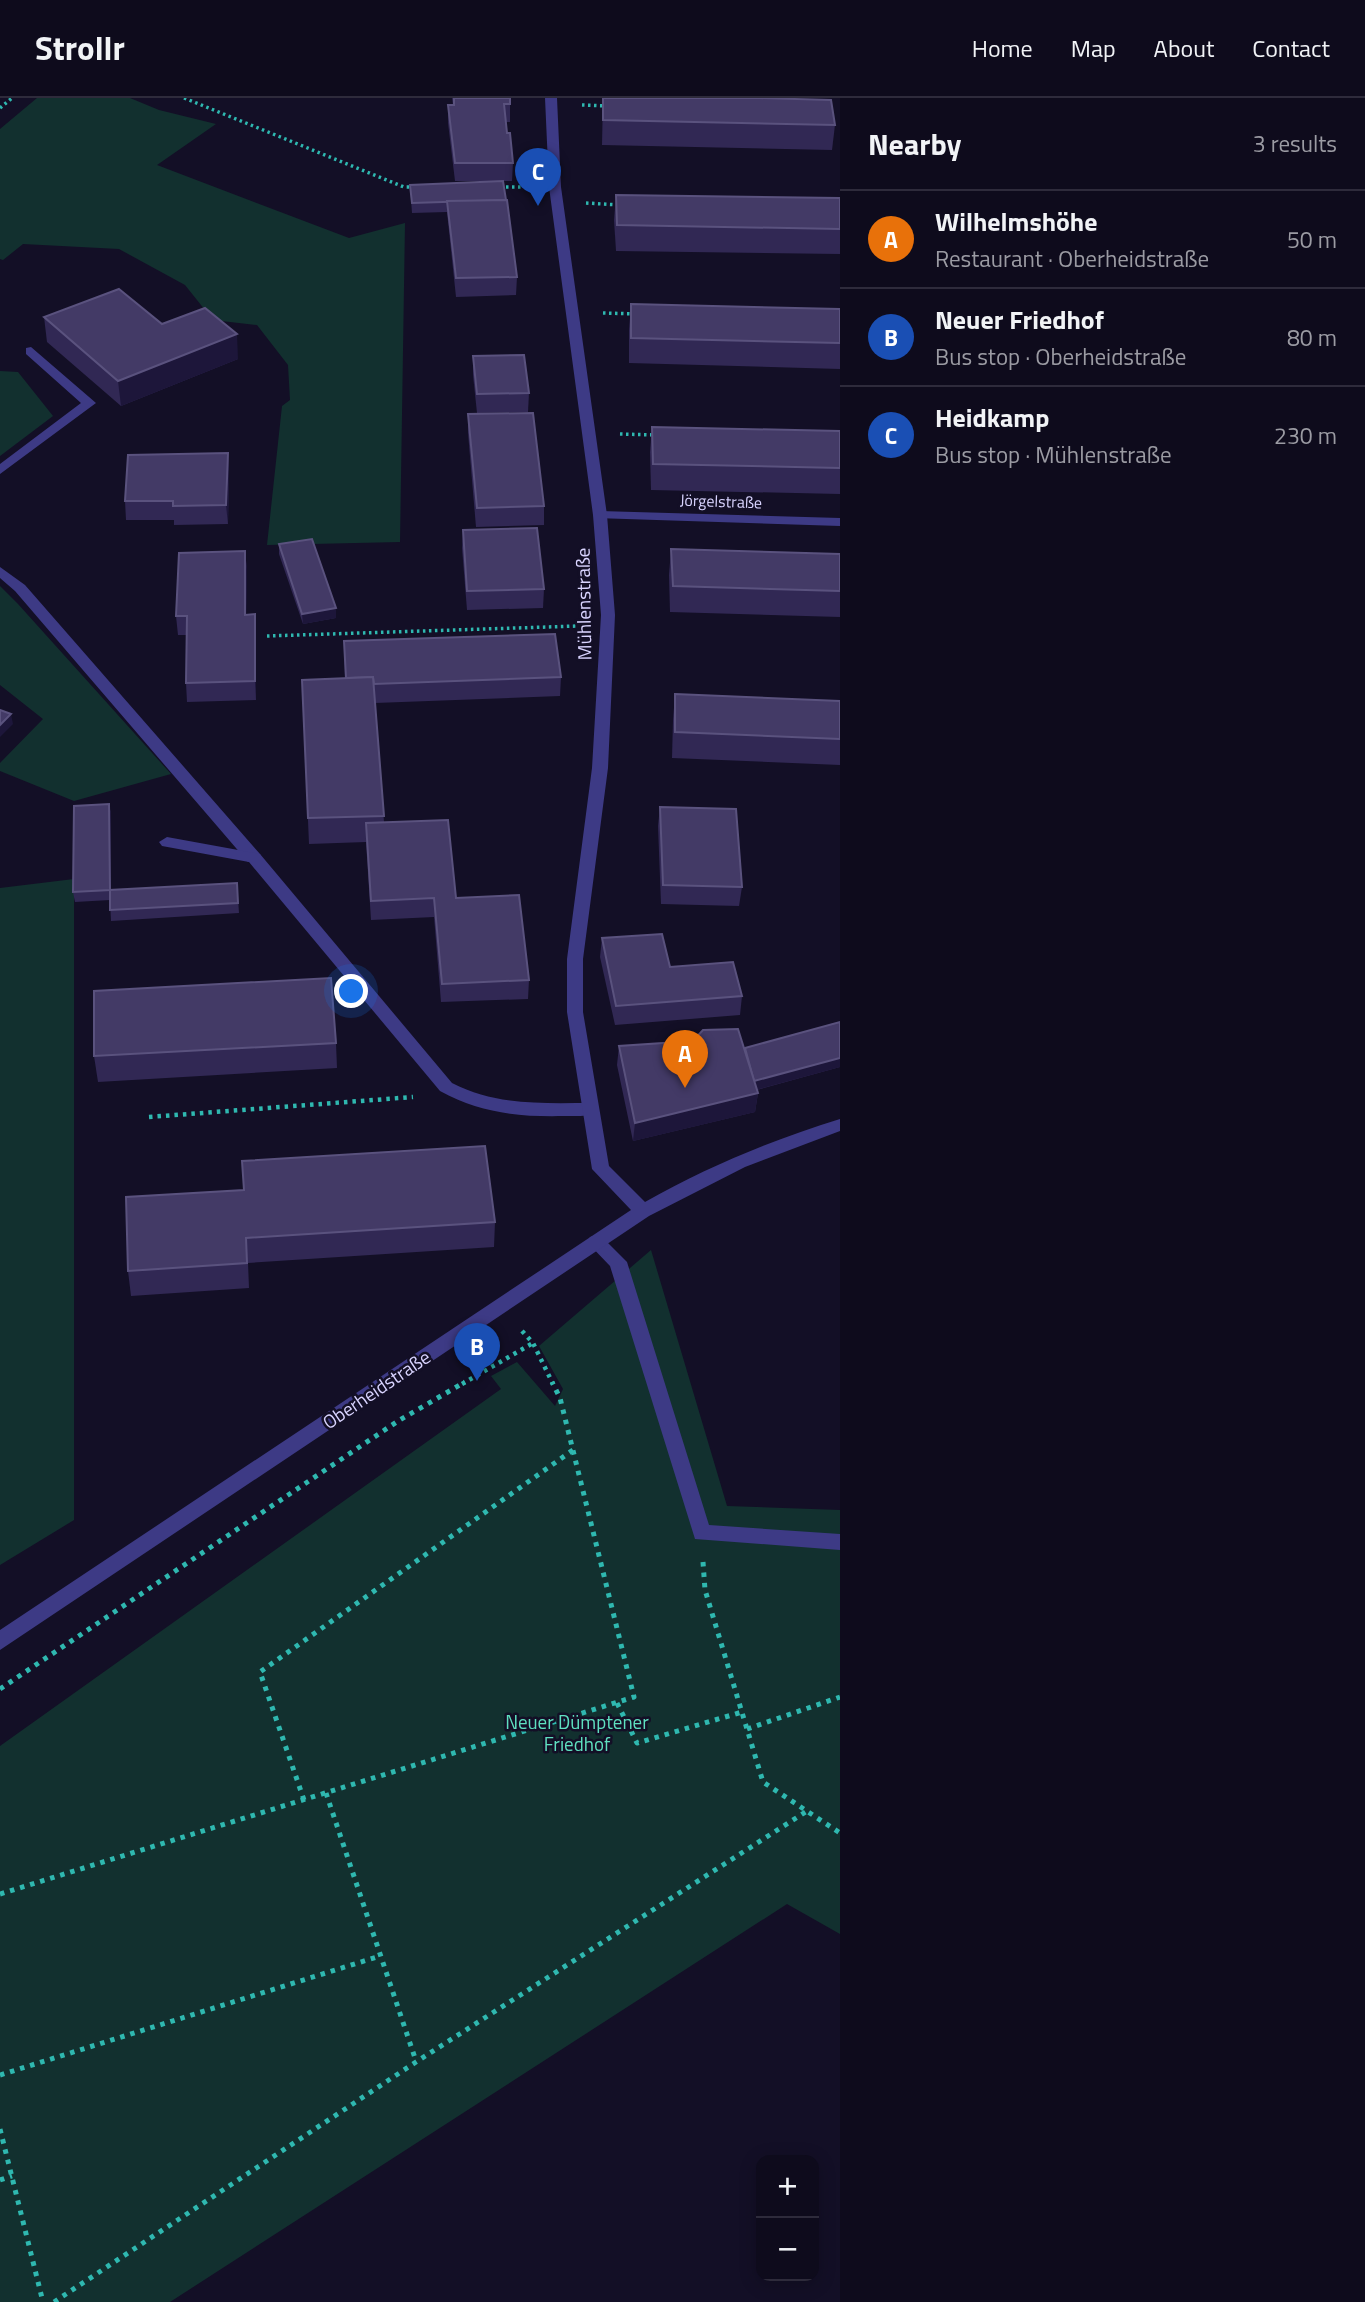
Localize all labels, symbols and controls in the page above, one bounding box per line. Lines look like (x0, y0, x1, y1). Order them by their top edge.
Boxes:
text: Strollr (35, 23, 125, 73)
text: Home (972, 30, 1033, 66)
text: Map (1071, 30, 1116, 66)
text: About (1154, 30, 1214, 66)
text: Contact (1252, 30, 1330, 66)
text: Nearby (868, 121, 961, 167)
text: 3 results (1253, 126, 1337, 161)
pin: C (515, 148, 561, 206)
text: Wilhelmshöhe (935, 202, 1098, 241)
text: A (884, 222, 898, 257)
text: 50 m (1287, 222, 1337, 257)
text: Restaurant · Oberheidstraße (935, 241, 1209, 276)
text: Neuer Friedhof (935, 300, 1104, 339)
text: B (884, 320, 898, 355)
text: 80 m (1287, 320, 1337, 355)
text: Bus stop · Oberheidstraße (935, 339, 1186, 374)
text: Heidkamp (935, 398, 1049, 437)
text: C (885, 418, 897, 453)
text: 230 m (1274, 418, 1337, 453)
text: Bus stop · Mühlenstraße (935, 437, 1172, 472)
street label: Jörgelstraße (679, 488, 763, 514)
street label: Mühlenstraße (568, 547, 598, 661)
your location (334, 974, 368, 1008)
pin: A (662, 1030, 708, 1088)
pin: B (454, 1323, 500, 1381)
street label: Oberheidstraße (316, 1342, 436, 1436)
park label: Neuer Dümptener Friedhof (505, 1707, 649, 1758)
map controls (756, 2155, 819, 2281)
button: + (756, 2155, 819, 2218)
button: − (756, 2218, 819, 2281)

